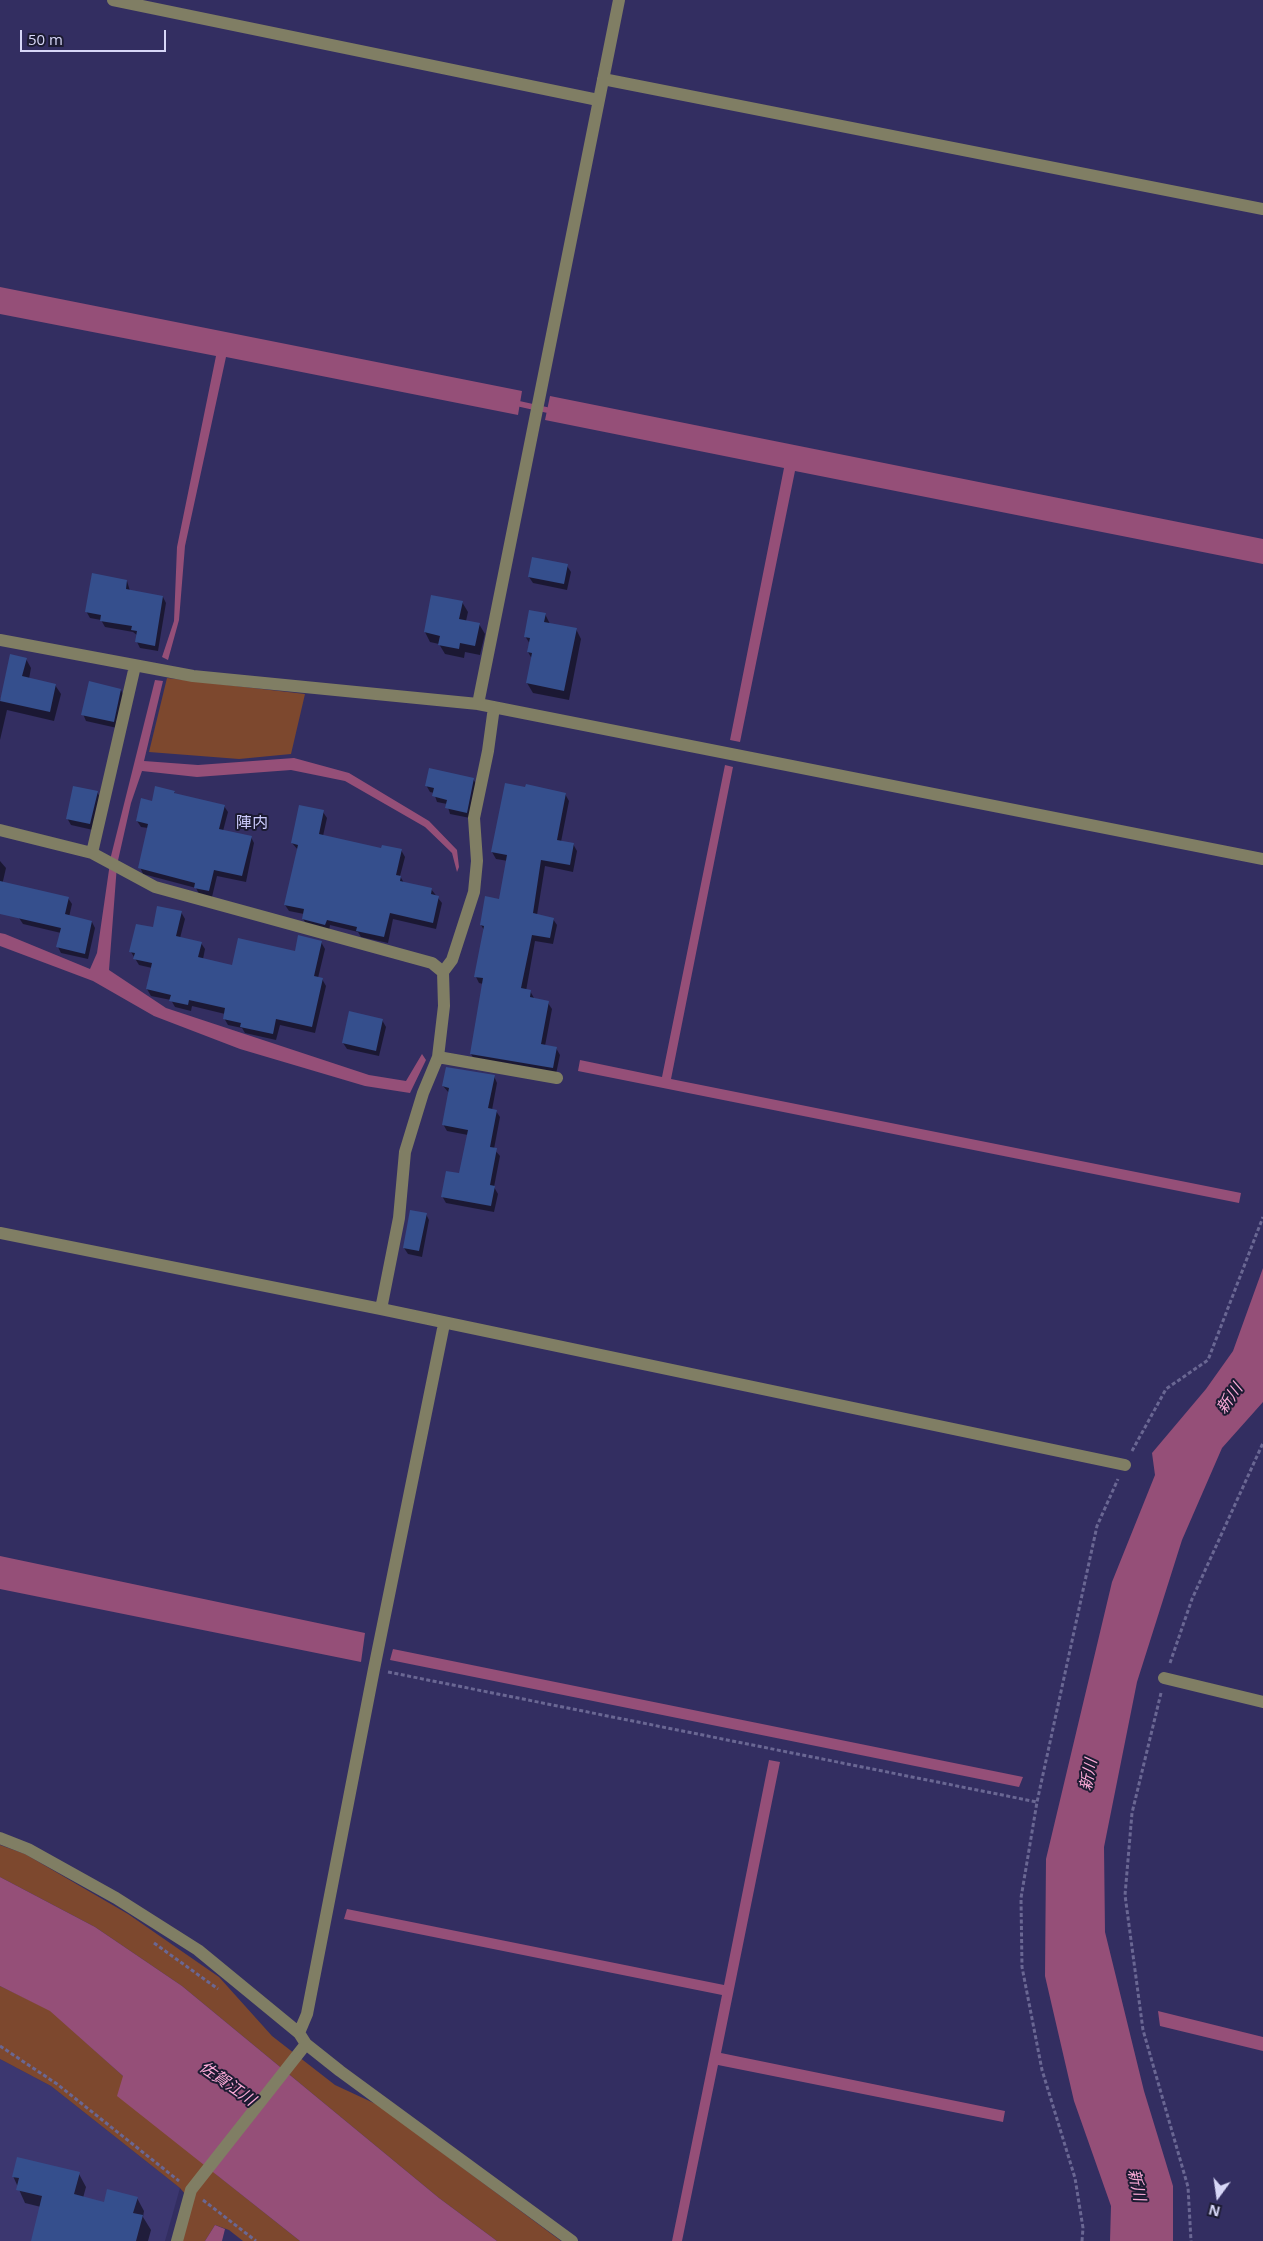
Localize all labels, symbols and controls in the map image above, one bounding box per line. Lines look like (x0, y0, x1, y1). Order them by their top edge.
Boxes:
scale bar (22, 20, 169, 52)
text: 50 m (28, 29, 63, 49)
district label: 陣内 (236, 813, 268, 833)
water label: 新川 (1213, 1380, 1247, 1418)
water label: 新川 (1077, 1757, 1101, 1793)
water label: 佐賀江川 (195, 2058, 259, 2110)
water label: 新川 (1123, 2167, 1149, 2203)
north arrow (1193, 2171, 1243, 2221)
text: N (1206, 2200, 1222, 2222)

